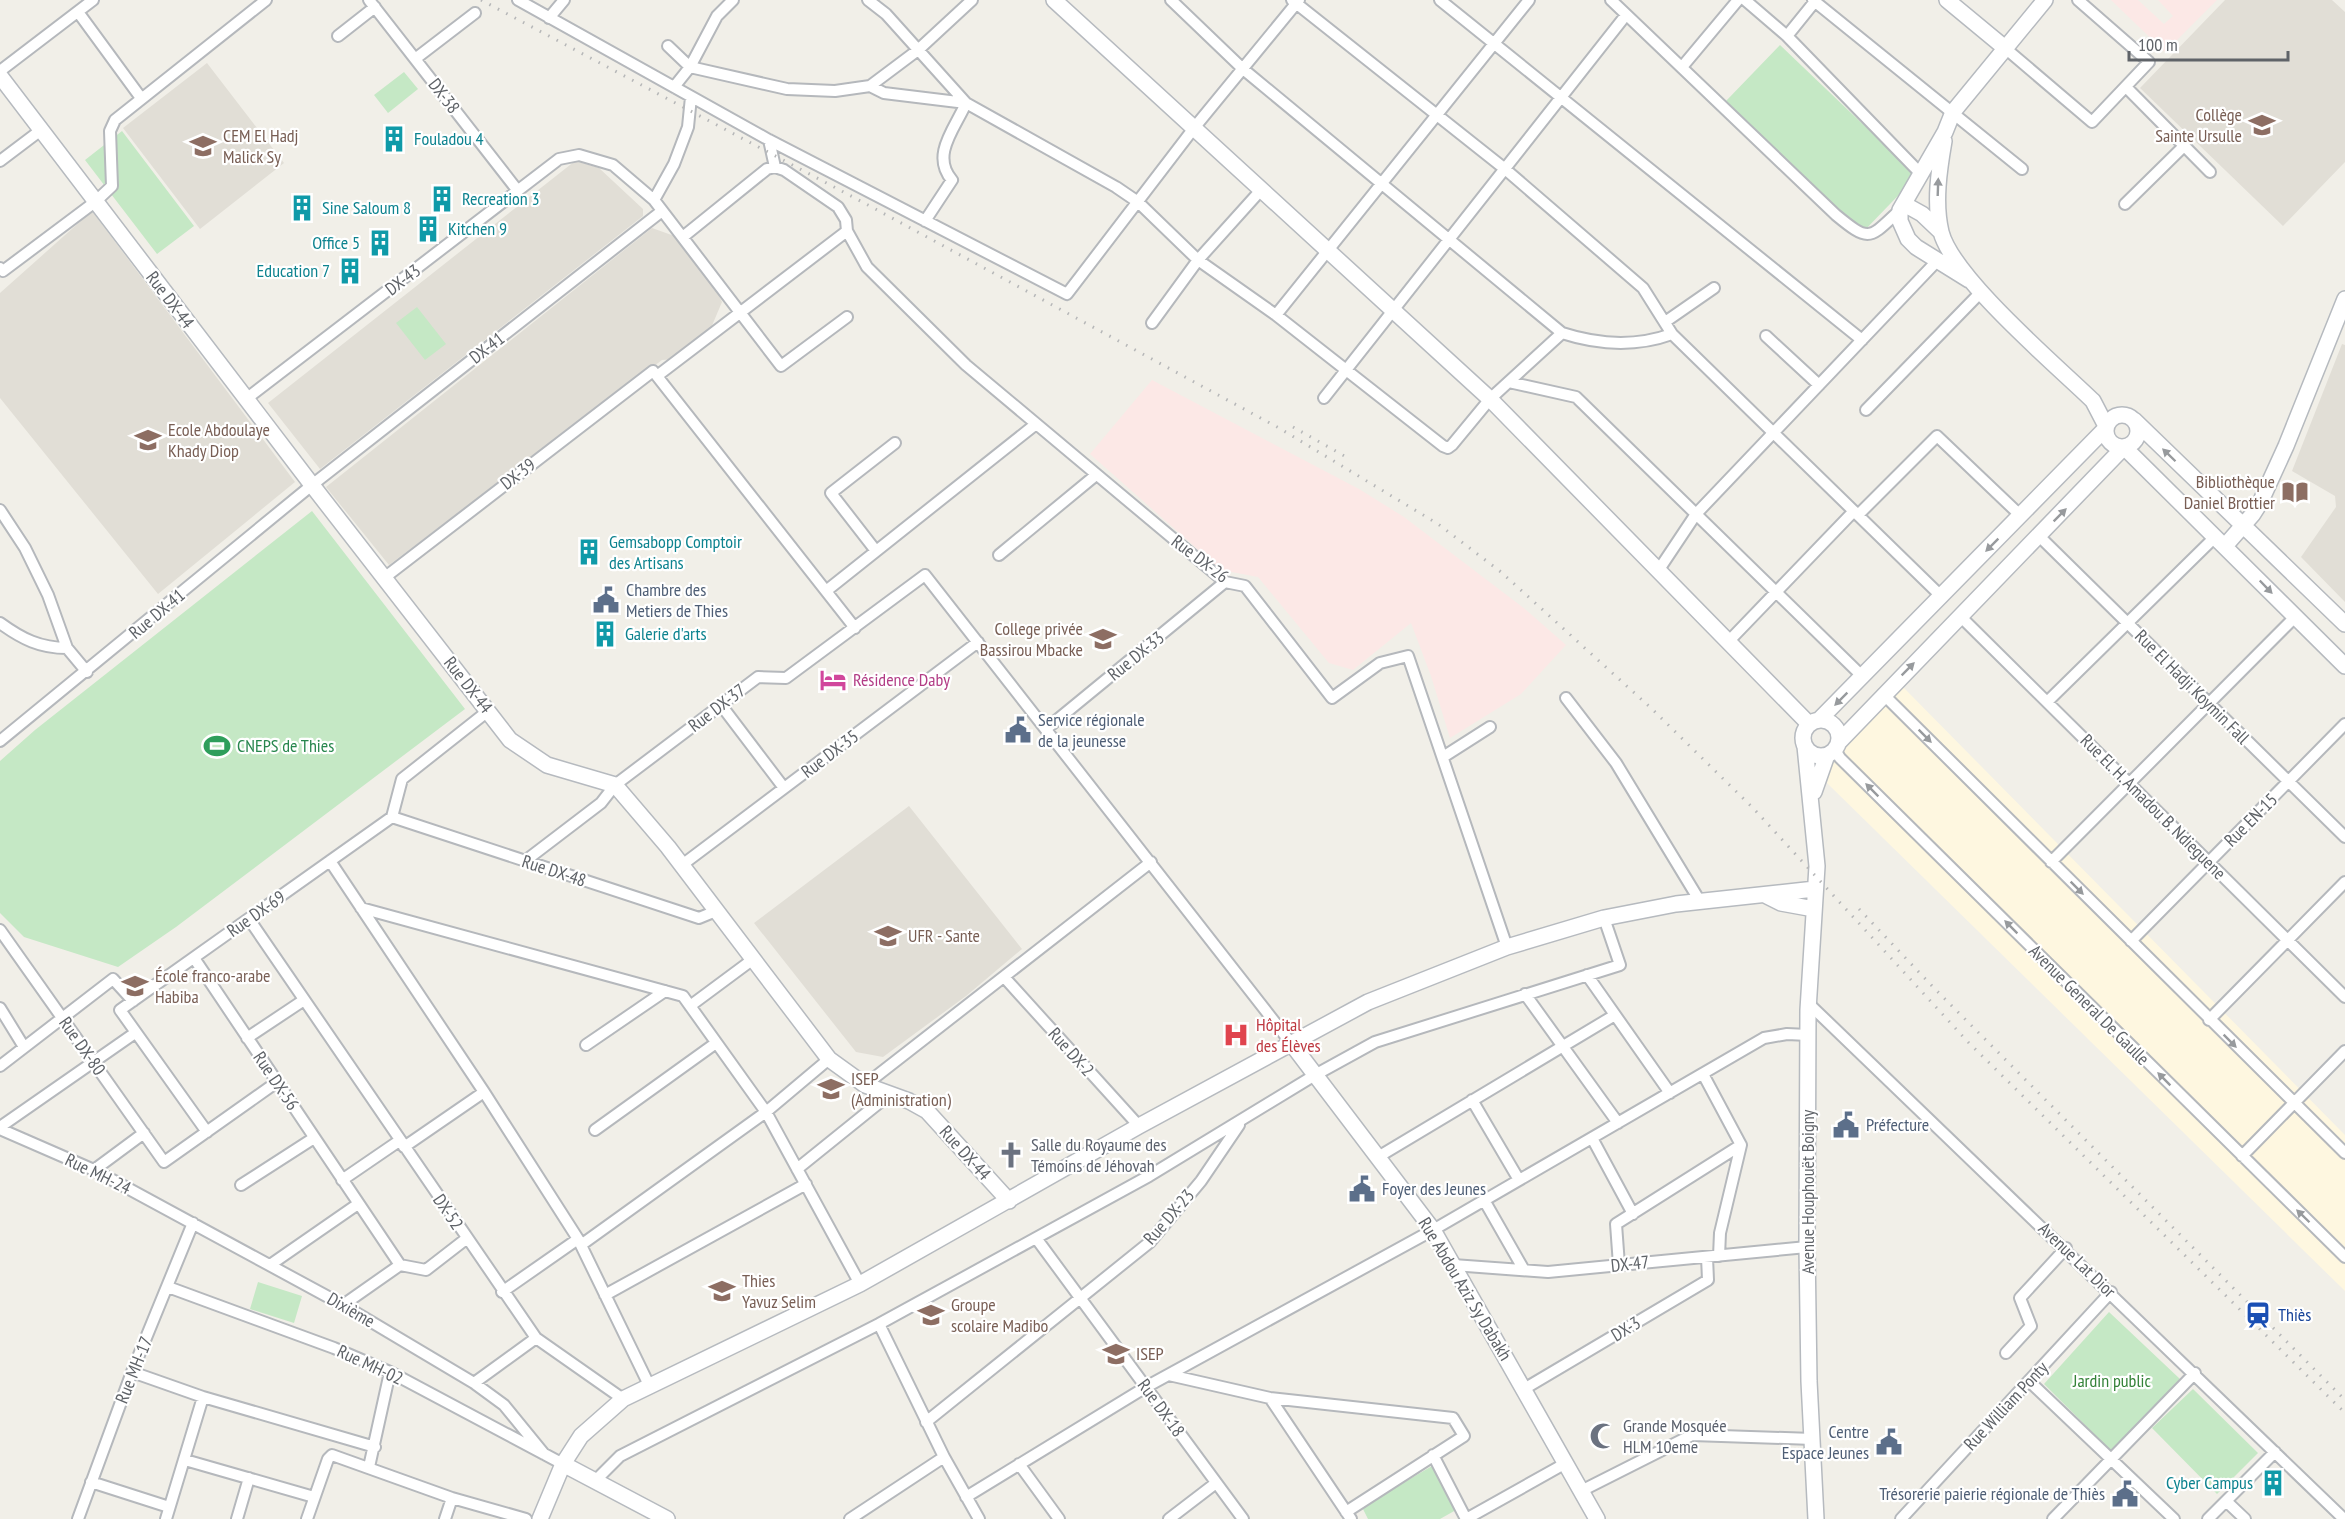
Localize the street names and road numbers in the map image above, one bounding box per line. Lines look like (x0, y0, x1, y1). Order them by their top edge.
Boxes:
street label: DX-38 (424, 73, 465, 118)
street label: DX-43 (380, 259, 425, 300)
street label: Rue DX-44 (141, 266, 199, 333)
street label: DX-41 (464, 327, 509, 368)
street label: DX-39 (495, 453, 540, 494)
street label: Rue DX-26 (1167, 530, 1234, 588)
street label: Rue DX-41 (124, 584, 189, 644)
street label: Rue El Hadji Koymin Fall (2130, 625, 2255, 749)
street label: Rue DX-33 (1103, 626, 1169, 685)
street label: Rue DX-44 (439, 652, 498, 718)
street label: Rue DX-37 (683, 679, 750, 737)
street label: Rue DX-35 (796, 725, 863, 783)
street label: Rue El. H. Amadou B. Ndieguene (2076, 729, 2231, 884)
street label: Rue EN-15 (2219, 788, 2282, 851)
street label: Rue DX-48 (519, 849, 589, 892)
street label: Rue DX-69 (222, 885, 289, 942)
street label: Avenue General De Gaulle (2024, 939, 2155, 1070)
street label: Rue DX-80 (54, 1012, 111, 1079)
street label: Rue DX-2 (1043, 1022, 1099, 1081)
street label: Rue DX-56 (248, 1047, 304, 1115)
street label: Avenue Houphouët Boigny (1796, 1109, 1819, 1274)
street label: Rue DX-44 (935, 1120, 996, 1185)
street label: Rue MH-24 (62, 1148, 135, 1199)
street label: Rue DX-23 (1138, 1184, 1199, 1249)
street label: DX-52 (428, 1189, 469, 1234)
street label: Rue Abdou Aziz Sy Dabakh (1414, 1213, 1517, 1365)
street label: Avenue Lat Dior (2034, 1217, 2121, 1302)
street label: DX-47 (1610, 1250, 1650, 1277)
street label: Dixième (323, 1287, 379, 1332)
street label: DX-3 (1607, 1311, 1645, 1346)
street label: Rue MH-17 (110, 1333, 157, 1407)
street label: Rue MH-02 (334, 1339, 407, 1390)
street label: Rue William Ponty (1959, 1356, 2053, 1455)
street label: Rue DX-18 (1133, 1374, 1190, 1441)

